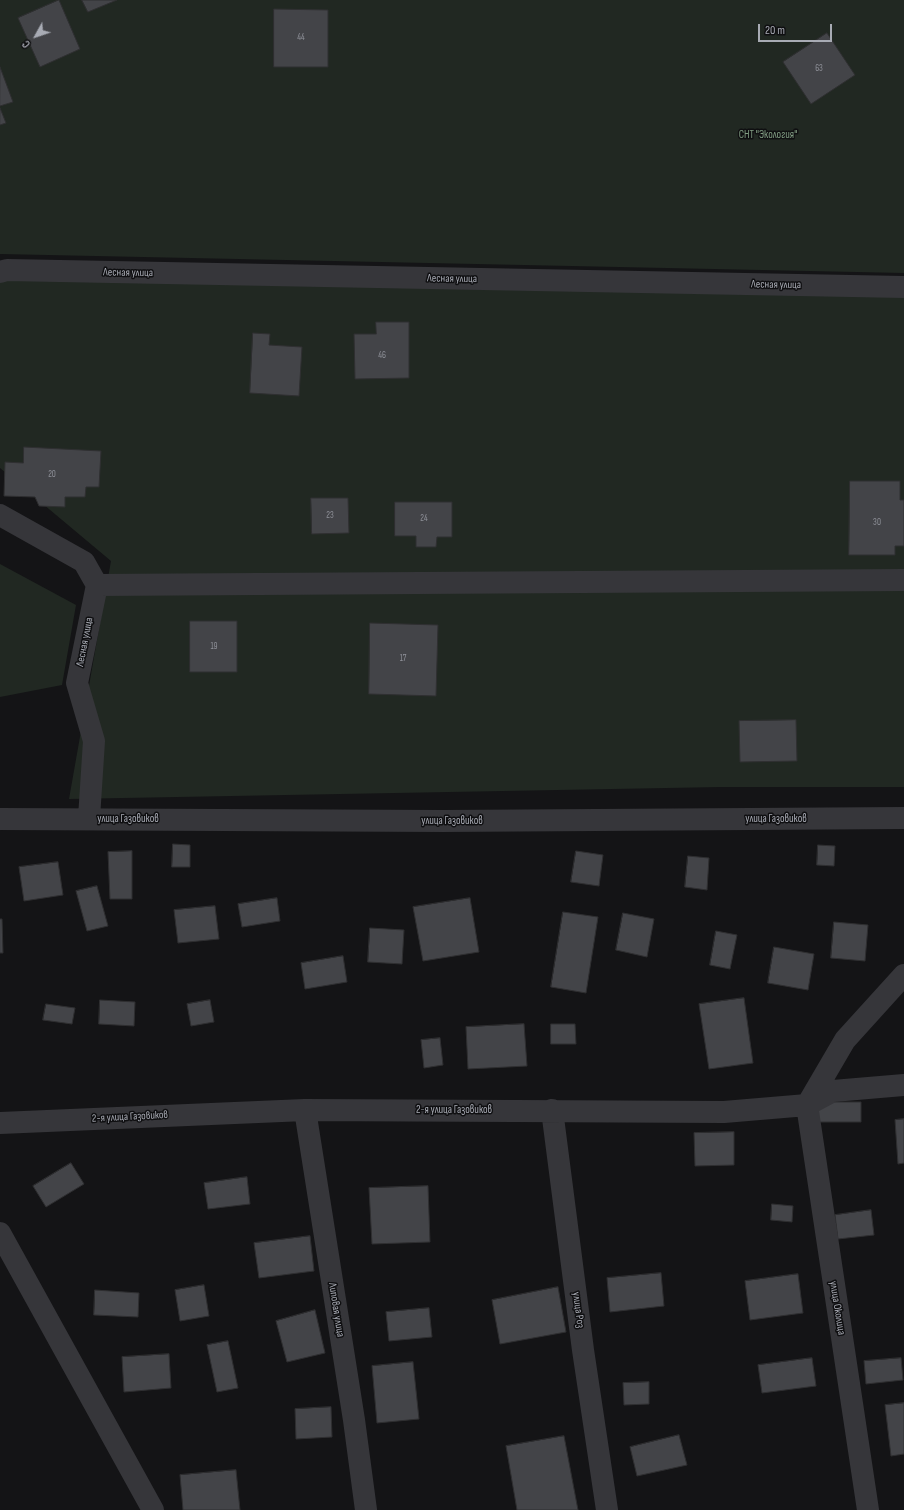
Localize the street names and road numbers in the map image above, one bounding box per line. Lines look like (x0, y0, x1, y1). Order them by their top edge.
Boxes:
street label: Лесная улица (103, 266, 153, 280)
street label: Лесная улица (427, 272, 477, 286)
street label: Лесная улица (751, 278, 801, 292)
street label: Лесная улица (74, 616, 96, 668)
street label: улица Газовиков (97, 812, 159, 826)
street label: улица Газовиков (745, 812, 807, 826)
street label: улица Газовиков (421, 814, 483, 828)
street label: 2-я улица Газовиков (416, 1103, 492, 1117)
street label: 2-я улица Газовиков (92, 1108, 168, 1126)
street label: улица Околица (826, 1280, 848, 1336)
street label: Липовая улица (325, 1282, 347, 1338)
street label: улица Роз (569, 1291, 587, 1329)

